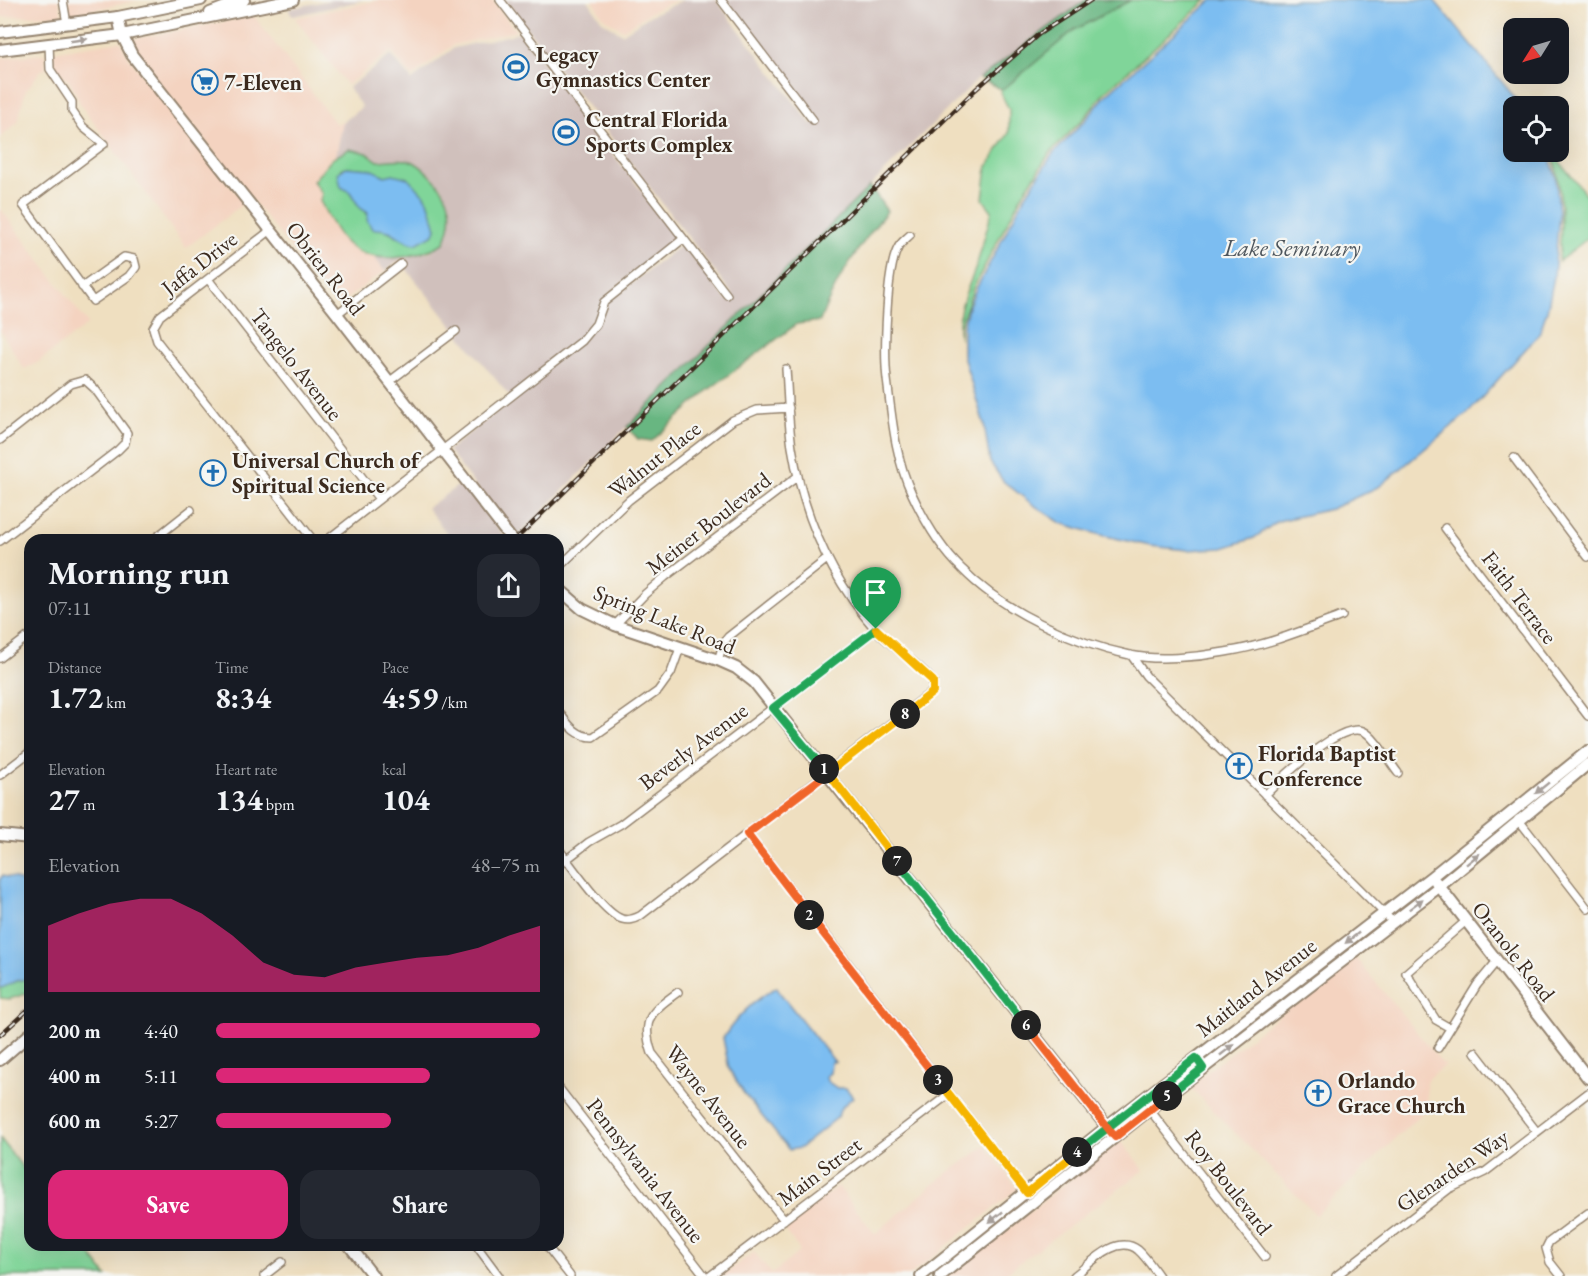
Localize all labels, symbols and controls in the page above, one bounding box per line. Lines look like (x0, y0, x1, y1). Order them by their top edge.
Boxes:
north arrow (1503, 18, 1569, 84)
map controls (1503, 18, 1569, 162)
one-way arrow (69, 36, 88, 45)
place label: Legacy Gymnastics Center (536, 40, 711, 94)
sports icon: Legacy Gymnastics Center (501, 52, 531, 82)
supermarket icon: 7-Eleven (190, 67, 220, 97)
place label: 7-Eleven (224, 68, 302, 97)
button: locate (1503, 96, 1569, 162)
place label: Central Florida Sports Complex (586, 105, 733, 159)
sports icon: Central Florida Sports Complex (551, 117, 581, 147)
street label: Obrien Road (280, 215, 372, 322)
street label: Jaffa Drive (154, 224, 243, 303)
water label: Lake Seminary (1223, 232, 1361, 263)
street label: Tangelo Avenue (244, 302, 350, 427)
street label: Walnut Place (602, 414, 707, 505)
place label: Universal Church of Spiritual Science (232, 446, 422, 500)
church icon: Universal Church of Spiritual Science (198, 458, 228, 488)
street label: Meiner Boulevard (640, 465, 777, 581)
street label: Faith Terrace (1475, 545, 1564, 650)
text: Morning run (48, 551, 230, 594)
button: share (477, 554, 540, 617)
pin (850, 567, 901, 629)
icon: arrive (859, 576, 892, 609)
street label: Spring Lake Road (589, 578, 741, 662)
text: 07:11 (48, 595, 91, 621)
text: Distance (48, 657, 101, 678)
text: Time (215, 657, 248, 678)
text: Pace (382, 657, 409, 678)
text: 1.72 (48, 678, 103, 717)
text: 8:34 (215, 678, 271, 717)
text: 4:59 (382, 678, 438, 717)
text: km (103, 692, 126, 713)
text: /km (438, 692, 468, 713)
street label: Beverly Avenue (633, 696, 754, 797)
pin: 8 (890, 699, 920, 729)
text: 8 (901, 703, 909, 724)
place label: Florida Baptist Conference (1258, 739, 1397, 793)
church icon: Florida Baptist Conference (1224, 751, 1254, 781)
pin: 1 (809, 754, 839, 784)
text: 1 (820, 758, 828, 779)
text: Elevation (48, 759, 106, 780)
text: Heart rate (215, 759, 277, 780)
text: kcal (382, 759, 406, 780)
text: 27 (48, 780, 80, 819)
text: 134 (215, 780, 263, 819)
text: 104 (382, 780, 430, 819)
one-way arrow (1535, 781, 1550, 794)
text: m (80, 794, 95, 815)
text: bpm (263, 794, 295, 815)
pin: 7 (882, 846, 912, 876)
text: 7 (893, 850, 901, 871)
text: Elevation (48, 852, 120, 878)
text: 48–75 m (471, 852, 540, 878)
one-way arrow (1465, 853, 1481, 866)
street label: Oranole Road (1465, 895, 1562, 1008)
one-way arrow (1409, 899, 1424, 911)
pin: 2 (794, 900, 824, 930)
text: 2 (805, 904, 813, 925)
street label: Maitland Avenue (1190, 931, 1323, 1043)
one-way arrow (1344, 932, 1360, 944)
pin: 6 (1011, 1010, 1041, 1040)
text: 6 (1022, 1014, 1030, 1035)
text: 200 m (48, 1018, 101, 1044)
text: 4:40 (144, 1018, 178, 1044)
street label: Wayne Avenue (659, 1039, 758, 1154)
one-way arrow (1219, 1043, 1235, 1056)
text: 400 m (48, 1063, 101, 1089)
text: 5:11 (144, 1063, 178, 1089)
pin: 3 (923, 1065, 953, 1095)
place label: Orlando Grace Church (1338, 1066, 1466, 1120)
text: 3 (934, 1069, 942, 1090)
church icon: Orlando Grace Church (1303, 1078, 1333, 1108)
pin: 5 (1152, 1081, 1182, 1111)
text: 5 (1163, 1085, 1171, 1106)
street label: Pennsylvania Avenue (580, 1092, 711, 1249)
text: 600 m (48, 1108, 101, 1134)
text: 5:27 (144, 1108, 178, 1134)
street label: Glenarden Way (1390, 1122, 1514, 1219)
street label: Roy Boulevard (1178, 1124, 1279, 1242)
street label: Main Street (771, 1130, 867, 1212)
pin: 4 (1062, 1137, 1092, 1167)
text: 4 (1073, 1141, 1081, 1162)
button: Save (48, 1170, 288, 1239)
button: Share (300, 1170, 540, 1239)
one-way arrow (988, 1211, 1004, 1223)

